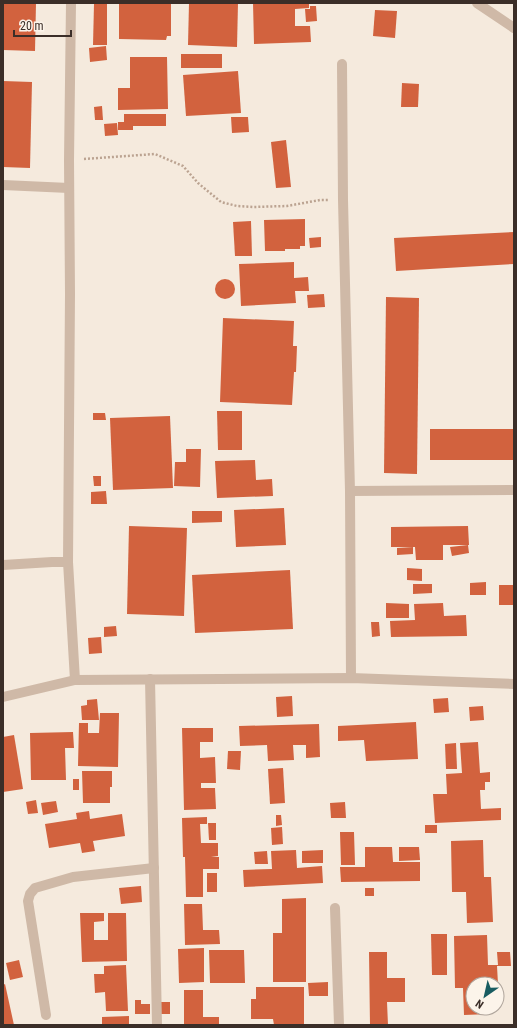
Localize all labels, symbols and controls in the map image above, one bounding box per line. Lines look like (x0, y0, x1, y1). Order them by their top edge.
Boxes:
scale bar (14, 12, 71, 38)
text: 20 m (20, 19, 44, 33)
north arrow (465, 976, 505, 1016)
text: N (473, 996, 486, 1011)

